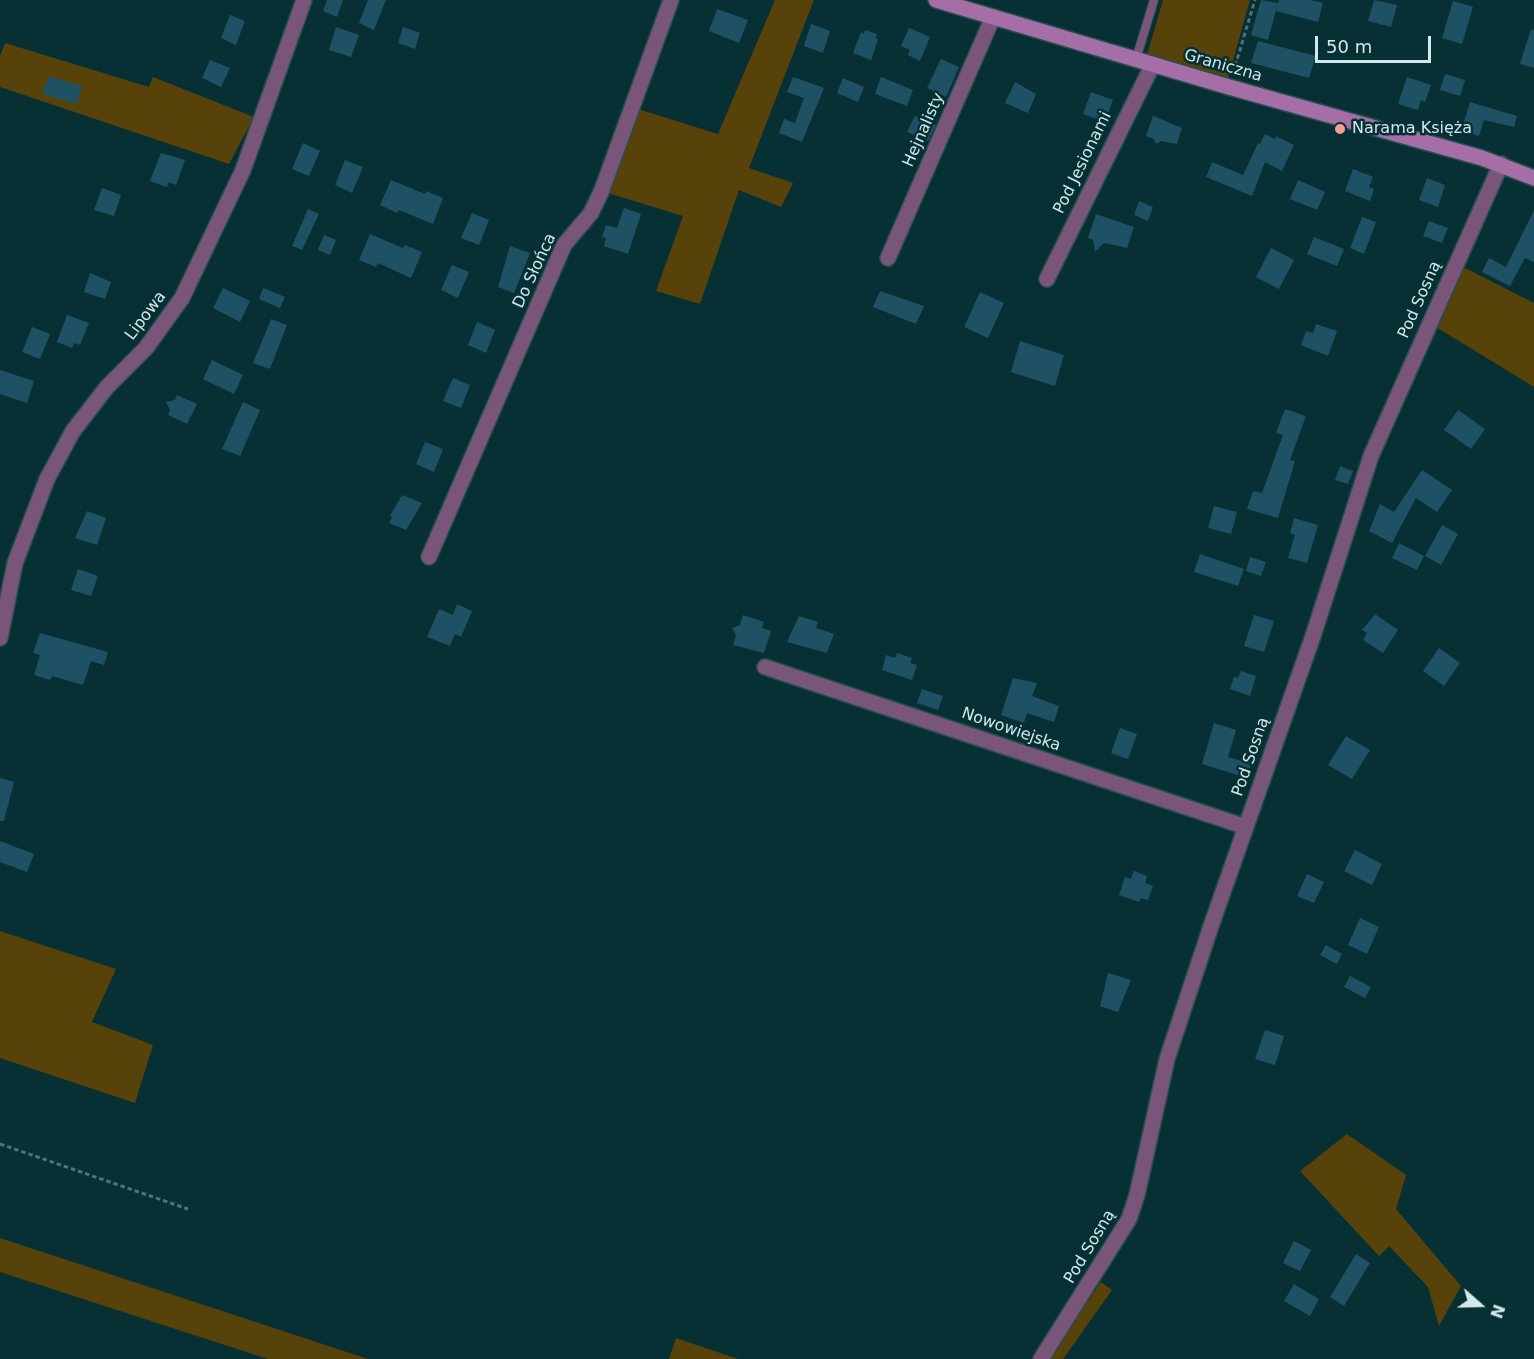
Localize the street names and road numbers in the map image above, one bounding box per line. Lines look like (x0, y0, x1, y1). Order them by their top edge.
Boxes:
street label: Graniczna (1182, 46, 1264, 86)
street label: Hejnalisty (899, 90, 949, 170)
street label: Pod Jesionami (1050, 109, 1116, 217)
street label: Do Słońca (509, 230, 561, 312)
street label: Pod Sosną (1394, 258, 1446, 342)
street label: Lipowa (121, 288, 171, 344)
street label: Nowowiejska (959, 704, 1063, 756)
street label: Pod Sosną (1229, 715, 1273, 799)
street label: Pod Sosną (1061, 1207, 1119, 1287)

